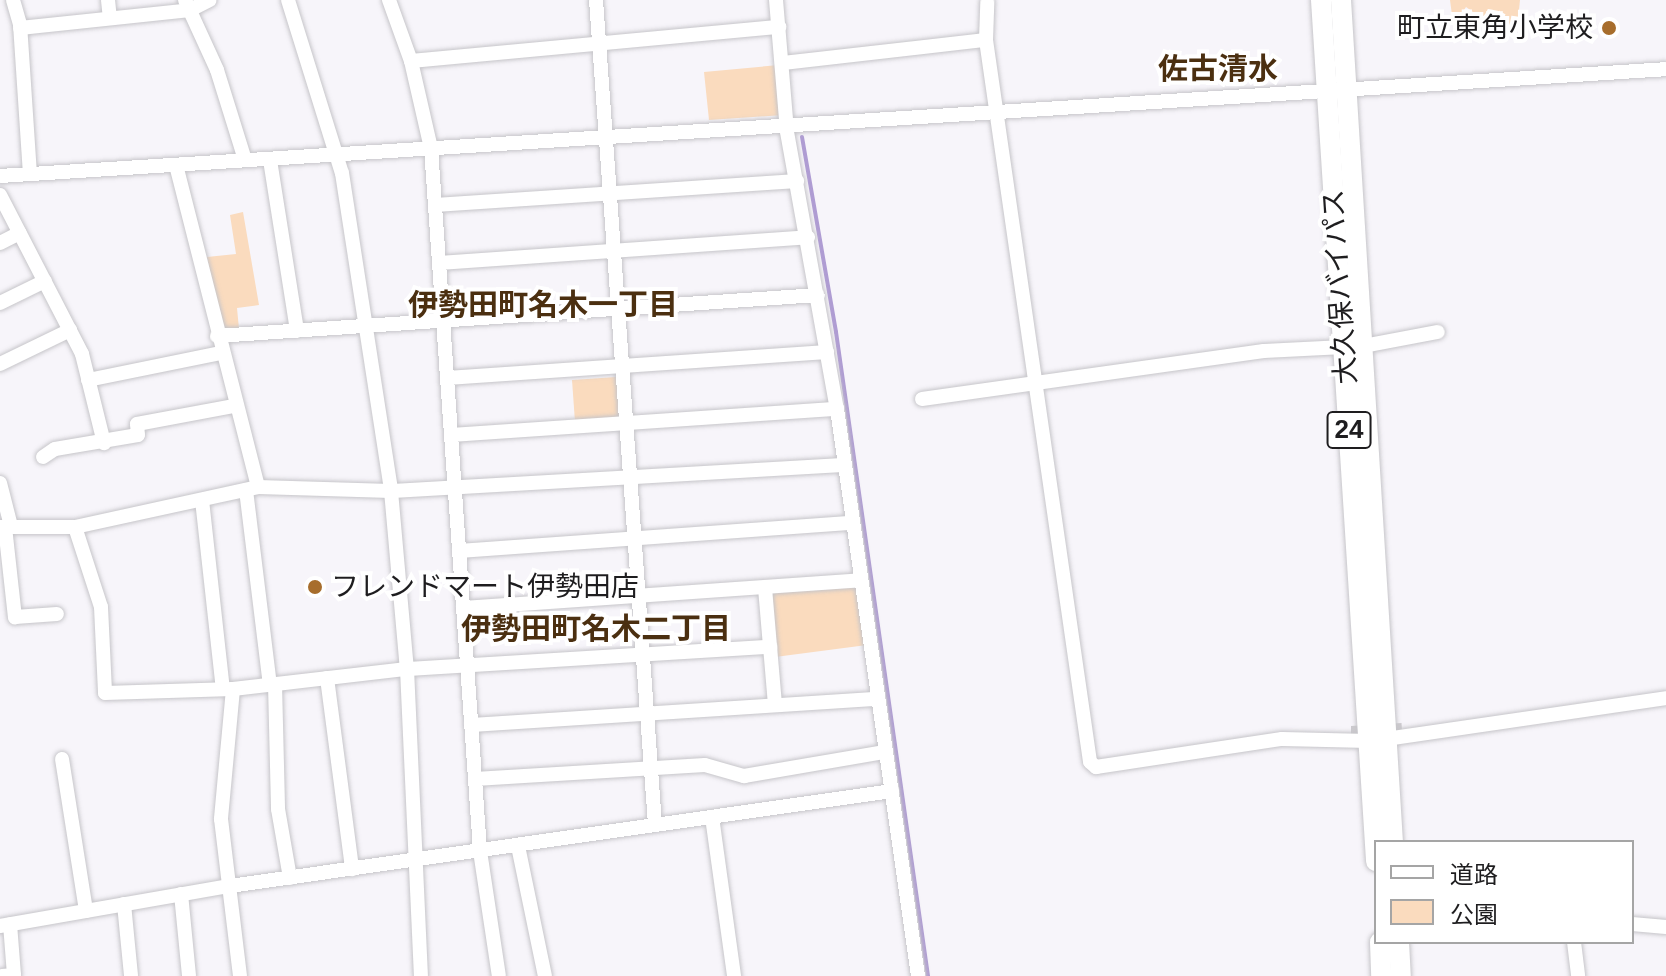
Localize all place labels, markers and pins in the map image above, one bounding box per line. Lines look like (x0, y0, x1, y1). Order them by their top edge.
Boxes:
place label: 町立東角小学校 (1397, 11, 1593, 45)
marker: 町立東角小学校 (1600, 19, 1618, 37)
place label: フレンドマート伊勢田店 (331, 570, 639, 604)
marker: フレンドマート伊勢田店 (306, 578, 324, 596)

